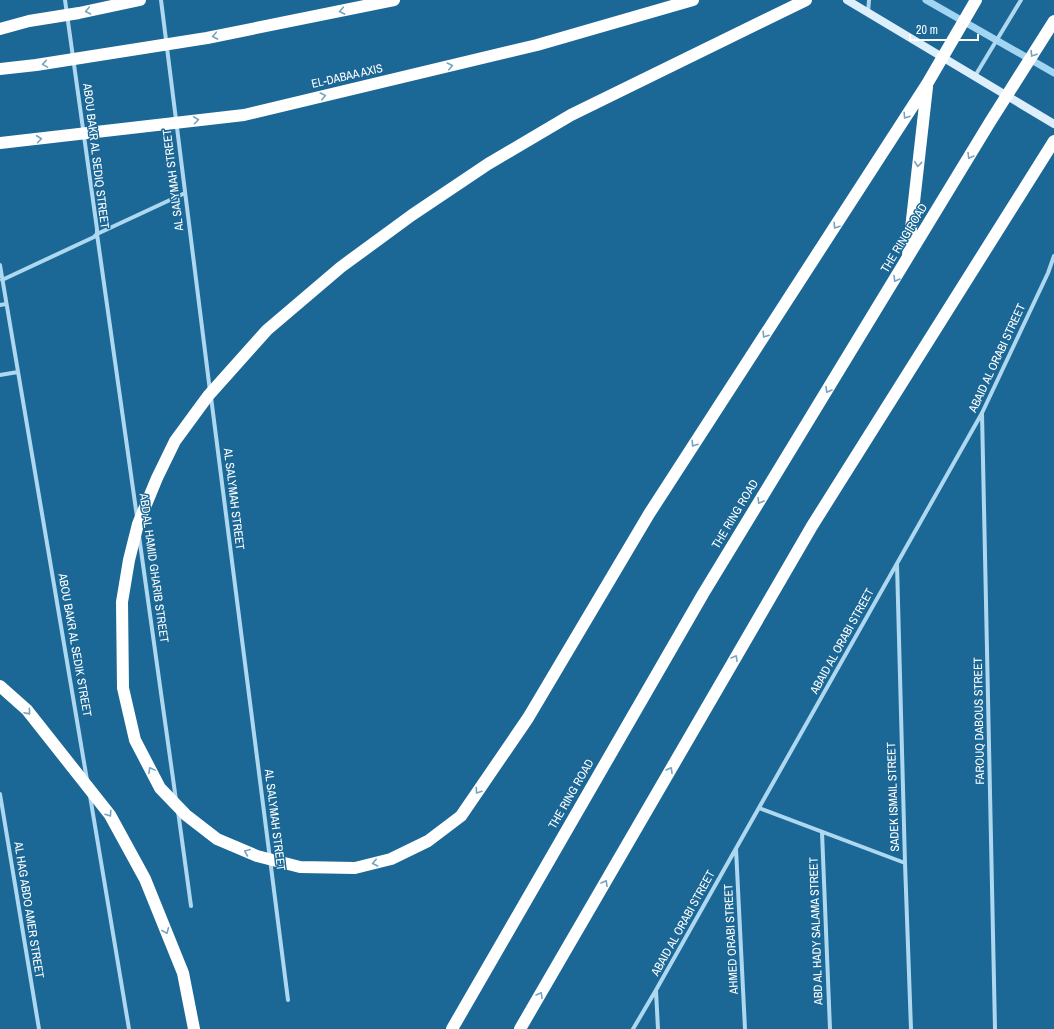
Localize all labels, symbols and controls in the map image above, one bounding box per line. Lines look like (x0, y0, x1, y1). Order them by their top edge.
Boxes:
one-way arrow (85, 6, 92, 14)
one-way arrow (339, 6, 345, 14)
scale bar (910, 16, 978, 42)
text: 20 m (916, 22, 938, 38)
one-way arrow (212, 32, 218, 40)
one-way arrow (1031, 50, 1038, 57)
one-way arrow (42, 59, 48, 68)
street label: EL-DABAA AXIS (310, 60, 385, 92)
one-way arrow (446, 62, 453, 70)
street label: ABOU BAKR AL SEDIQ STREET (79, 81, 113, 230)
one-way arrow (320, 92, 326, 100)
one-way arrow (903, 112, 911, 119)
one-way arrow (193, 116, 199, 125)
street label: AL SALYMAH STREET (159, 128, 187, 233)
one-way arrow (36, 134, 42, 143)
one-way arrow (967, 152, 974, 159)
one-way arrow (914, 161, 923, 167)
street label: THE RING ROAD (877, 200, 931, 276)
one-way arrow (833, 221, 840, 228)
one-way arrow (893, 275, 900, 282)
street label: ABAID AL ORABI STREET (964, 301, 1029, 416)
one-way arrow (762, 331, 770, 338)
one-way arrow (825, 386, 832, 393)
one-way arrow (692, 440, 699, 447)
street label: AL SALYMAH STREET (220, 446, 248, 551)
street label: THE RING ROAD (708, 476, 762, 552)
street label: ABD AL HAMID GHARIB STREET (135, 491, 172, 644)
one-way arrow (757, 497, 765, 504)
street label: ABOU BAKR AL SEDIK STREET (54, 571, 95, 718)
street label: ABAID AL ORABI STREET (806, 585, 878, 697)
one-way arrow (731, 655, 738, 662)
street label: FAROUQ DABOUS STREET (970, 657, 988, 785)
one-way arrow (24, 708, 31, 715)
street label: SADEK ISMAIL STREET (883, 742, 903, 852)
street label: THE RING ROAD (545, 756, 597, 832)
one-way arrow (148, 767, 156, 774)
street label: AL SALYMAH STREET (261, 767, 289, 872)
one-way arrow (666, 767, 673, 774)
one-way arrow (475, 787, 483, 794)
one-way arrow (104, 810, 111, 817)
street label: AL HAG ABDO AMER STREET (10, 840, 48, 979)
one-way arrow (244, 849, 252, 857)
street label: ABD AL HADY SALAMA STREET (805, 857, 827, 1006)
one-way arrow (371, 858, 378, 867)
street label: ABAID AL ORABI STREET (647, 867, 719, 979)
one-way arrow (600, 880, 607, 887)
street label: AHMED ORABI STREET (720, 883, 742, 996)
one-way arrow (161, 926, 169, 934)
one-way arrow (535, 992, 542, 999)

